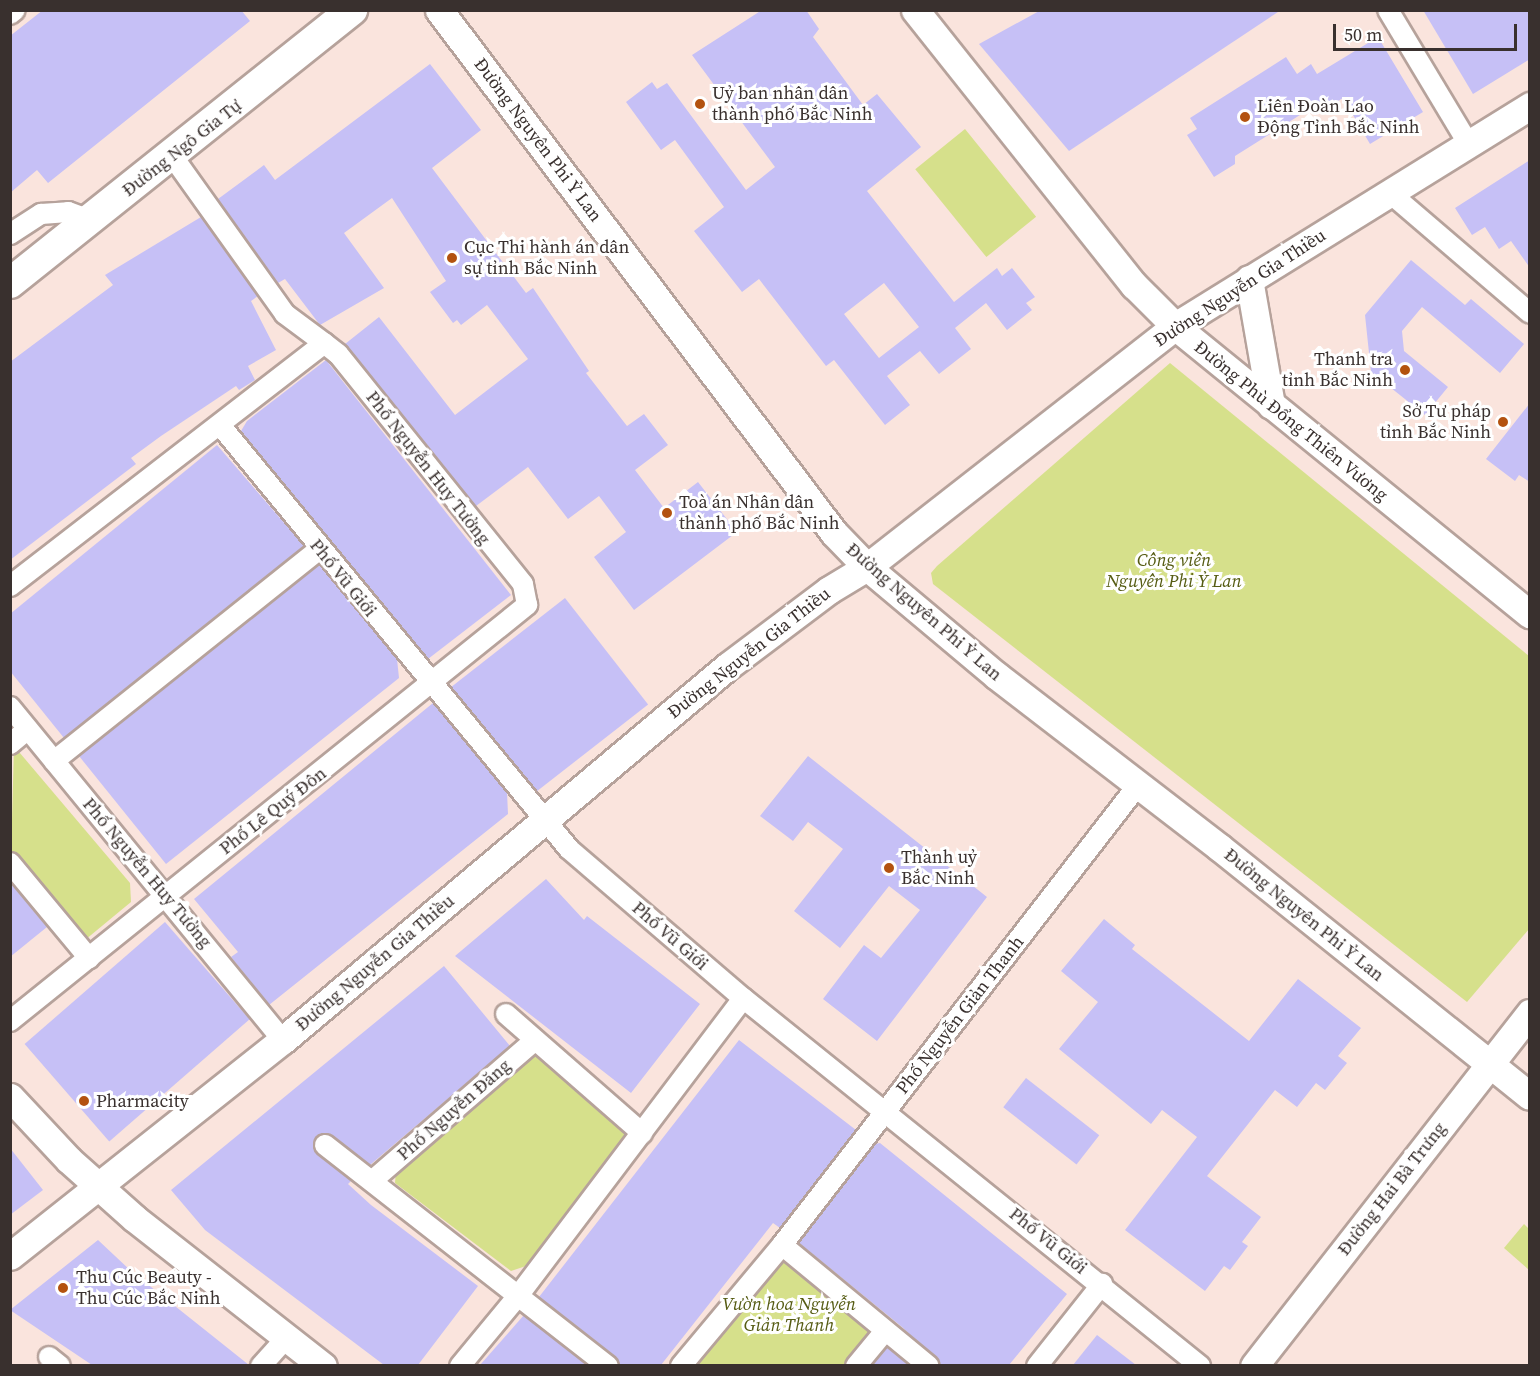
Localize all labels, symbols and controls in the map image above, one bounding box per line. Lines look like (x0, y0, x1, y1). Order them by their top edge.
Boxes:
scale bar (1336, 12, 1520, 50)
text: 50 m (1344, 22, 1382, 47)
street label: Đường Nguyên Phi Ỷ Lan (469, 54, 607, 226)
place label: Uỷ ban nhân dân thành phố Bắc Ninh (712, 83, 873, 125)
street label: Đường Ngô Gia Tự (118, 95, 246, 201)
place label: Liên Đoàn Lao Động Tỉnh Bắc Ninh (1257, 96, 1420, 138)
marker: Uỷ ban nhân dân thành phố Bắc Ninh (693, 97, 707, 111)
marker: Liên Đoàn Lao Động Tỉnh Bắc Ninh (1238, 110, 1252, 124)
street label: Đường Nguyễn Gia Thiều (1150, 224, 1330, 352)
place label: Cục Thi hành án dân sự tỉnh Bắc Ninh (464, 237, 630, 280)
marker: Cục Thi hành án dân sự tỉnh Bắc Ninh (445, 251, 459, 265)
street label: Đường Phù Đổng Thiên Vương (1190, 336, 1392, 506)
place label: Thanh tra tỉnh Bắc Ninh (1282, 349, 1393, 392)
marker: Thanh tra tỉnh Bắc Ninh (1398, 363, 1412, 377)
street label: Phố Nguyễn Huy Tưởng (361, 387, 495, 549)
place label: Sở Tư pháp tỉnh Bắc Ninh (1380, 401, 1491, 444)
marker: Sở Tư pháp tỉnh Bắc Ninh (1496, 415, 1510, 429)
place label: Toà án Nhân dân thành phố Bắc Ninh (679, 492, 840, 534)
marker: Toà án Nhân dân thành phố Bắc Ninh (660, 506, 674, 520)
street label: Phố Vũ Giới (305, 535, 381, 621)
street label: Đường Nguyên Phi Ỷ Lan (841, 538, 1007, 686)
park label: Công viên Nguyên Phi Ỷ Lan (1106, 550, 1242, 592)
street label: Đường Nguyễn Gia Thiều (663, 583, 835, 723)
street label: Phố Lê Quý Đôn (215, 763, 331, 859)
street label: Phố Nguyễn Huy Tưởng (78, 794, 216, 952)
street label: Đường Nguyên Phi Ỷ Lan (1219, 844, 1389, 986)
place label: Thành uỷ Bắc Ninh (901, 847, 977, 890)
marker: Thành uỷ Bắc Ninh (882, 861, 896, 875)
street label: Đường Nguyễn Gia Thiều (291, 890, 459, 1036)
street label: Phố Vũ Giới (627, 897, 713, 975)
street label: Phố Nguyễn Giản Thanh (891, 931, 1029, 1099)
street label: Phố Nguyễn Đăng (393, 1055, 515, 1165)
place label: Pharmacity (96, 1090, 189, 1112)
marker: Pharmacity (77, 1094, 91, 1108)
street label: Đường Hai Bà Trưng (1333, 1118, 1451, 1260)
street label: Phố Vũ Giới (1005, 1203, 1091, 1279)
place label: Thu Cúc Beauty - Thu Cúc Bắc Ninh (76, 1267, 221, 1310)
marker: Thu Cúc Beauty - Thu Cúc Bắc Ninh (54, 1279, 72, 1297)
park label: Vườn hoa Nguyễn Giản Thanh (722, 1294, 856, 1336)

